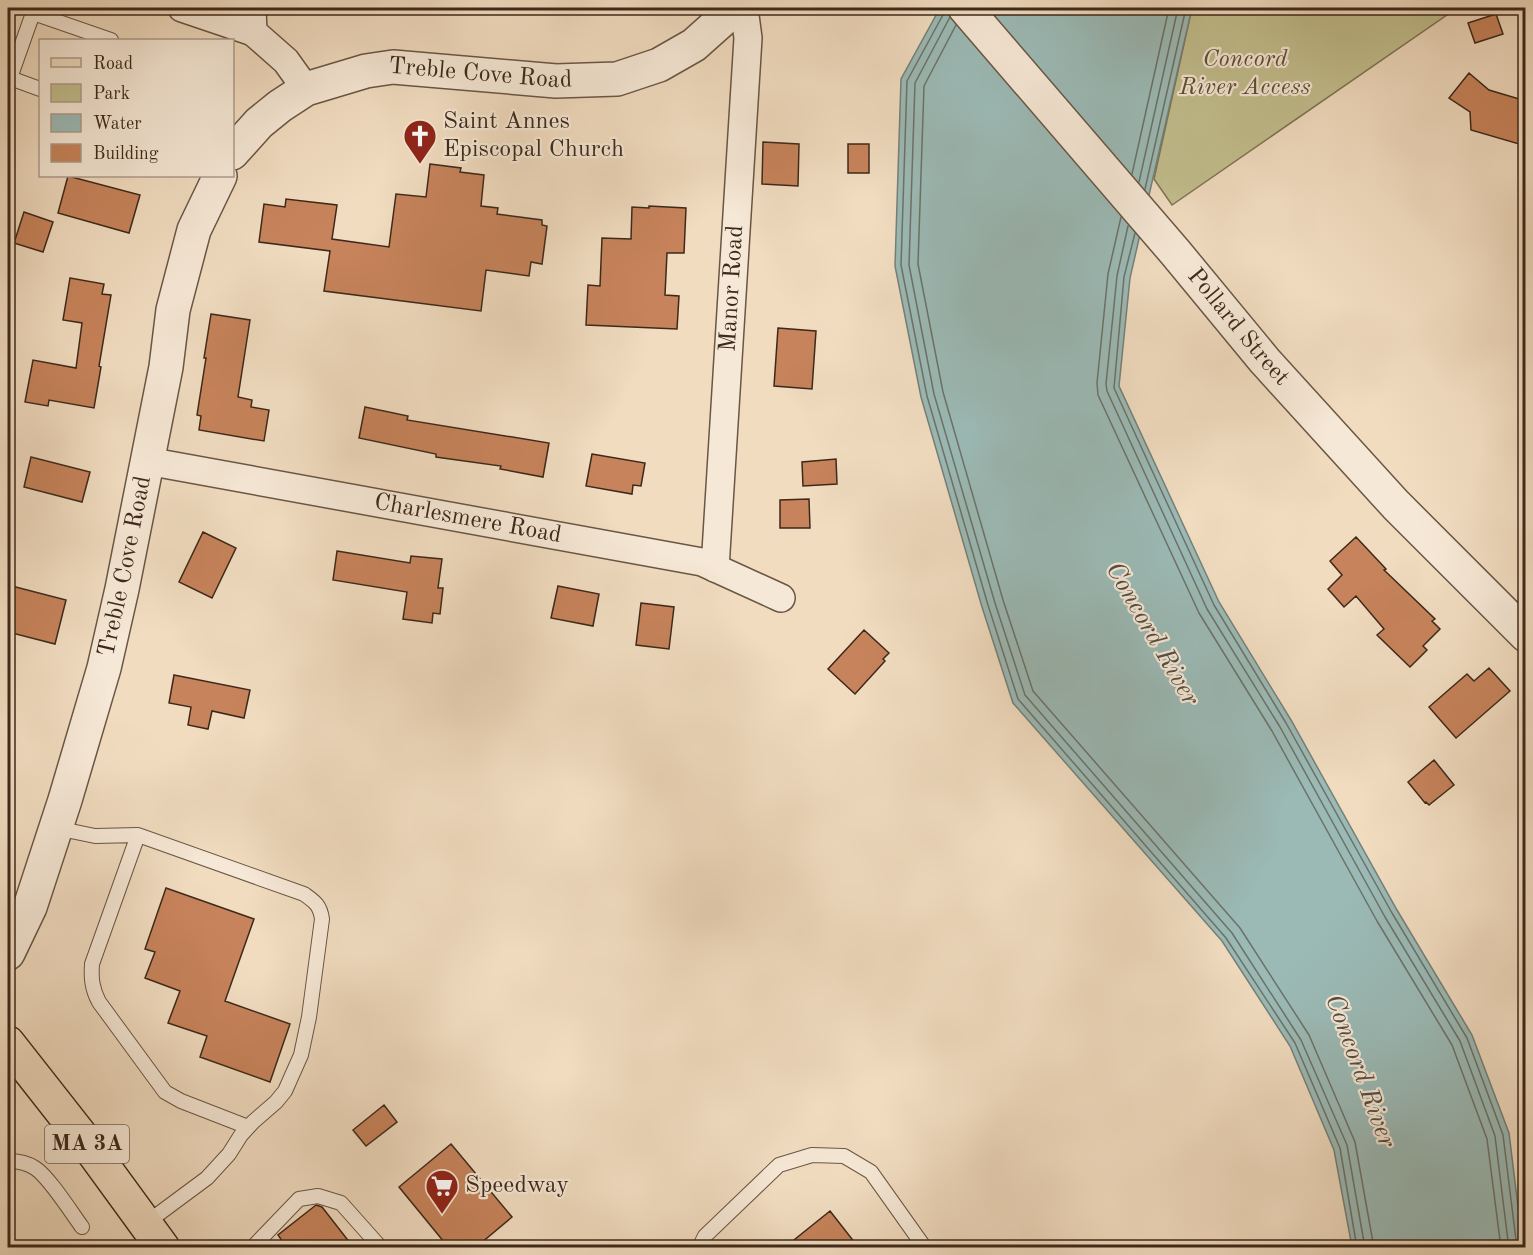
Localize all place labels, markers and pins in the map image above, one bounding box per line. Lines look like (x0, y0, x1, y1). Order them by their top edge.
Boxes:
place label: Saint Annes Episcopal Church (443, 110, 624, 162)
church icon: Saint Annes Episcopal Church (402, 118, 438, 165)
supermarket icon: Speedway (424, 1168, 460, 1215)
place label: Speedway (465, 1174, 569, 1198)

